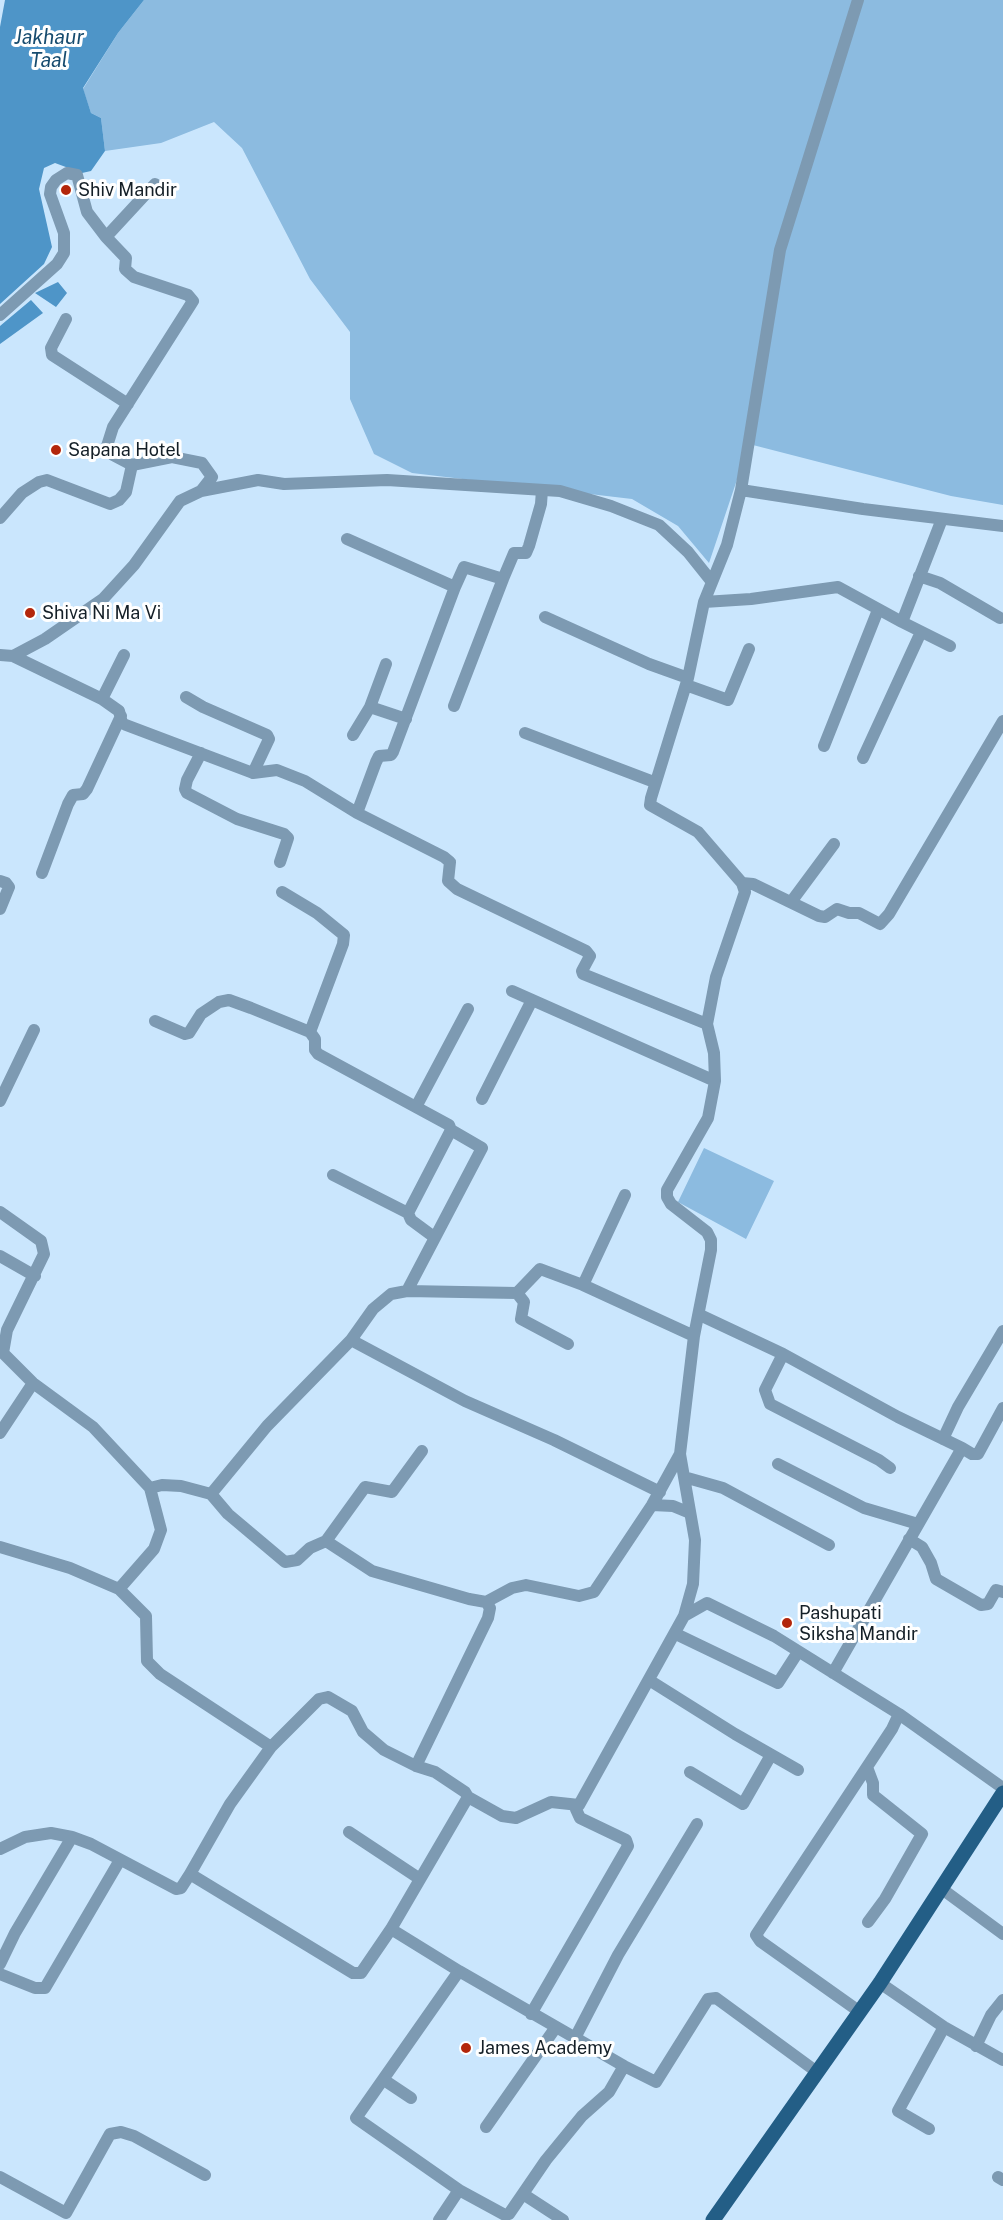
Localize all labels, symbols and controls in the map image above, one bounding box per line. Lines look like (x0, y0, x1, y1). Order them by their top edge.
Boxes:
water label: Jakhaur Taal (14, 26, 84, 73)
place label: Shiv Mandir (78, 179, 177, 201)
marker: Shiv Mandir (59, 183, 73, 197)
place label: Sapana Hotel (68, 439, 181, 461)
marker: Sapana Hotel (49, 443, 63, 457)
place label: Shiva Ni Ma Vi (42, 602, 161, 624)
marker: Shiva Ni Ma Vi (23, 606, 37, 620)
place label: Pashupati Siksha Mandir (799, 1602, 918, 1644)
marker: Pashupati Siksha Mandir (780, 1616, 794, 1630)
place label: James Academy (478, 2037, 612, 2059)
marker: James Academy (459, 2041, 473, 2055)

